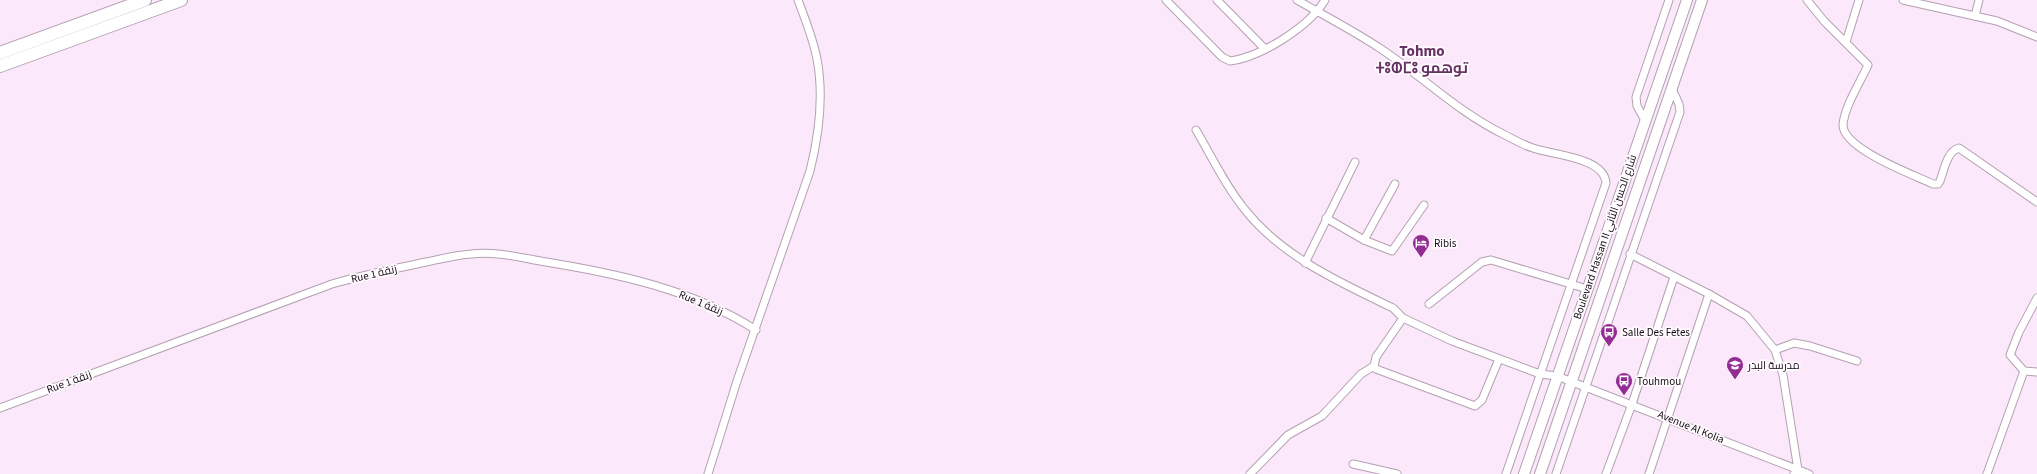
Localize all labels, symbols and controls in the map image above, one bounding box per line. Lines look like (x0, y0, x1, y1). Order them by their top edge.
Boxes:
district label: Tohmo ⵜⵓⵀⵎⵓ توهمو (1376, 41, 1468, 79)
street label: Boulevard Hassan II شارع الحسن الثاني (1570, 153, 1641, 322)
hotel icon: Ribis (1411, 233, 1431, 258)
place label: Ribis (1434, 236, 1457, 251)
street label: Rue 1 زنقة (350, 261, 399, 287)
street label: Rue 1 زنقة (677, 287, 726, 319)
bus stop icon: Salle Des Fetes (1599, 322, 1619, 347)
place label: Salle Des Fetes (1622, 325, 1690, 340)
school or university icon: مدرسة البدر (1725, 355, 1745, 380)
place label: مدرسة البدر (1747, 358, 1800, 373)
street label: Rue 1 زنقة (44, 367, 94, 397)
bus stop icon: Touhmou (1614, 371, 1634, 396)
place label: Touhmou (1637, 374, 1681, 389)
street label: Avenue Al Kolia (1656, 407, 1726, 447)

